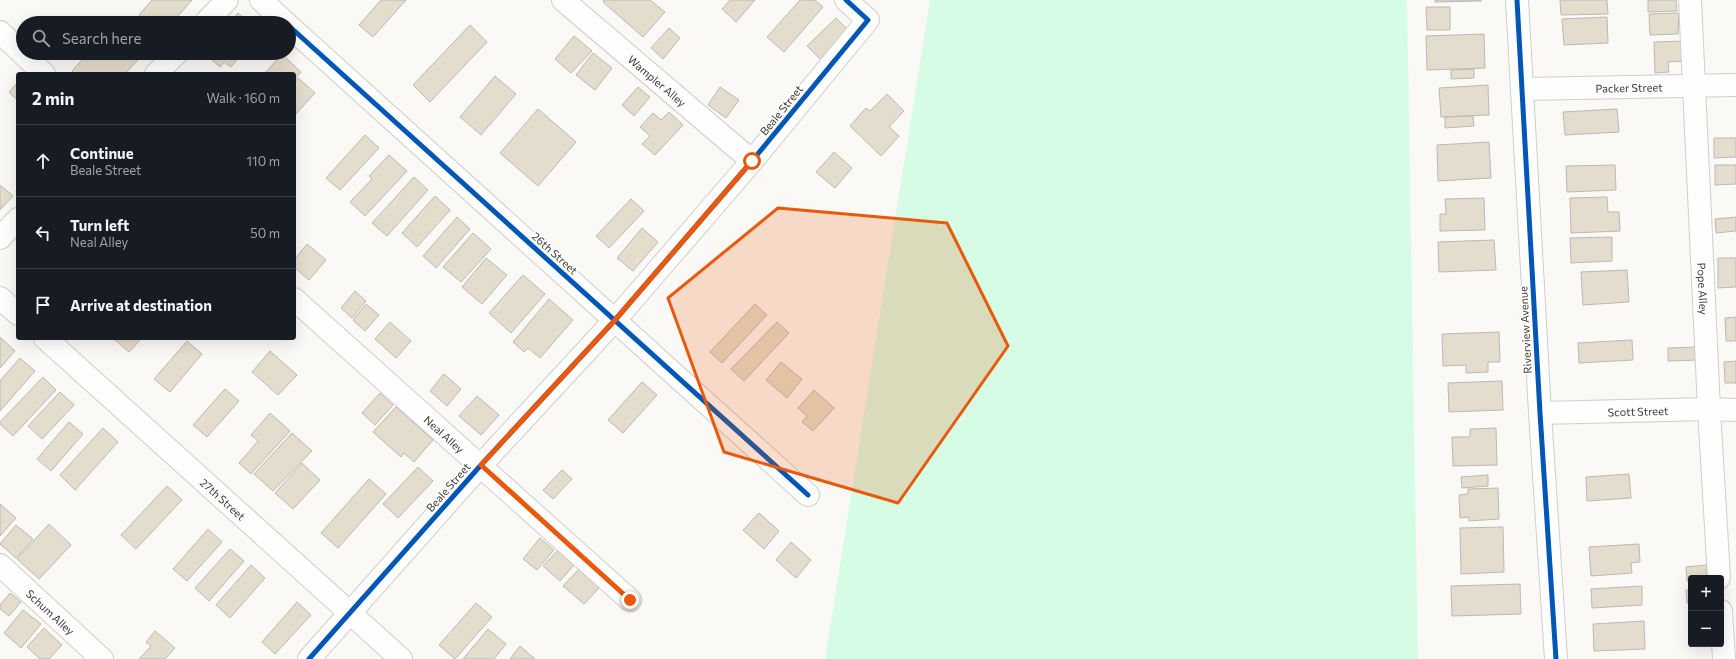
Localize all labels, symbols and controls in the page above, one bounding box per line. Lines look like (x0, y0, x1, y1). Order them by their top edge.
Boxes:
search box (16, 16, 296, 60)
icon: search (30, 27, 52, 49)
text: Search here (62, 29, 141, 47)
street label: Wampler Alley (626, 52, 689, 109)
street label: Packer Street (1595, 80, 1663, 94)
street label: Beale Street (757, 82, 805, 138)
text: 2 min (32, 88, 74, 109)
text: Walk · 160 m (206, 90, 280, 106)
text: Continue (70, 144, 134, 162)
icon: ahead (32, 150, 54, 172)
route start (743, 152, 761, 170)
text: 110 m (247, 153, 280, 169)
text: Beale Street (70, 162, 141, 178)
text: Turn left (70, 216, 129, 234)
icon: left (32, 222, 54, 244)
text: 50 m (250, 225, 280, 241)
street label: 26th Street (530, 229, 581, 277)
text: Neal Alley (70, 234, 128, 250)
street label: Pope Alley (1696, 262, 1711, 315)
street label: Riverview Avenue (1516, 286, 1534, 374)
icon: arrive (32, 294, 54, 316)
text: Arrive at destination (70, 296, 212, 314)
street label: Scott Street (1607, 403, 1669, 418)
street label: Neal Alley (422, 412, 467, 455)
street label: Beale Street (423, 460, 473, 514)
street label: 27th Street (198, 475, 249, 523)
map controls (1688, 575, 1724, 647)
button: + (1688, 575, 1724, 611)
street label: Schum Alley (24, 586, 78, 637)
route end (621, 591, 639, 609)
button: − (1688, 611, 1724, 647)

